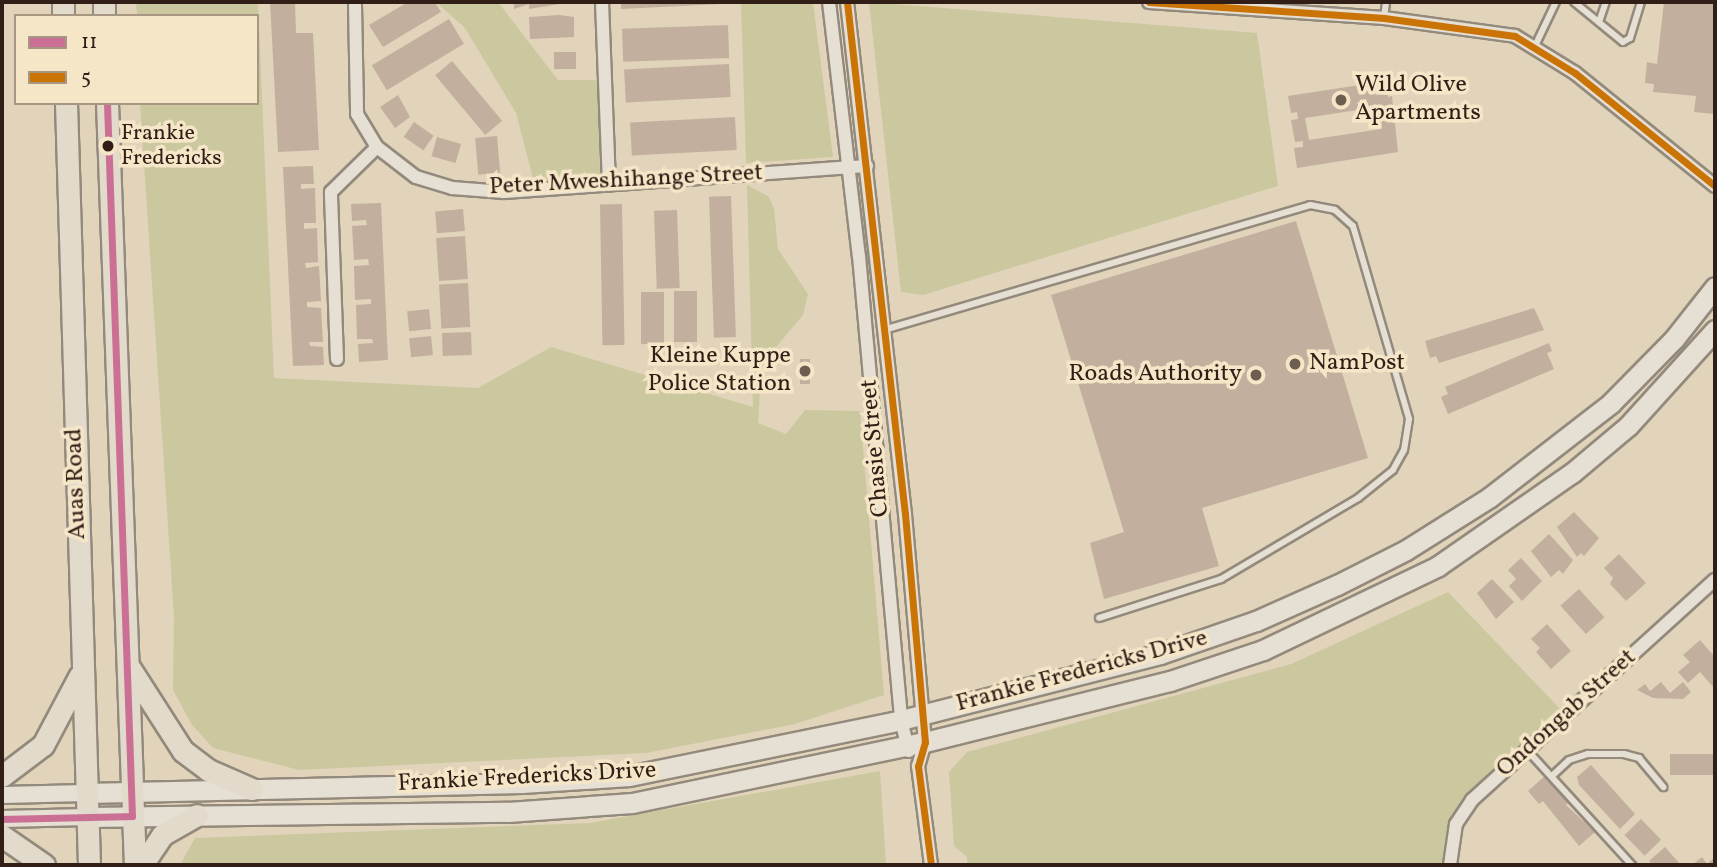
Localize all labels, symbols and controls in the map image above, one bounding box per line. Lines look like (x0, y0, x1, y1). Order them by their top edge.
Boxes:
legend (14, 14, 259, 105)
text: 11 (81, 28, 97, 57)
text: 5 (81, 63, 91, 92)
place label: Wild Olive Apartments (1355, 72, 1481, 128)
marker: Wild Olive Apartments (1333, 92, 1349, 108)
place label: Frankie Fredericks (121, 120, 222, 172)
marker: Frankie Fredericks (101, 139, 115, 153)
street label: Peter Mweshihange Street (489, 159, 763, 203)
place label: Kleine Kuppe Police Station (648, 343, 791, 399)
place label: NamPost (1309, 350, 1405, 378)
marker: NamPost (1287, 356, 1303, 372)
place label: Roads Authority (1069, 361, 1242, 389)
marker: Kleine Kuppe Police Station (797, 363, 813, 379)
marker: Roads Authority (1248, 367, 1264, 383)
street label: Chasie Street (856, 378, 896, 518)
street label: Auas Road (61, 428, 93, 540)
street label: Frankie Fredericks Drive (953, 625, 1211, 719)
street label: Ondongab Street (1491, 644, 1643, 784)
street label: Frankie Fredericks Drive (397, 757, 657, 799)

